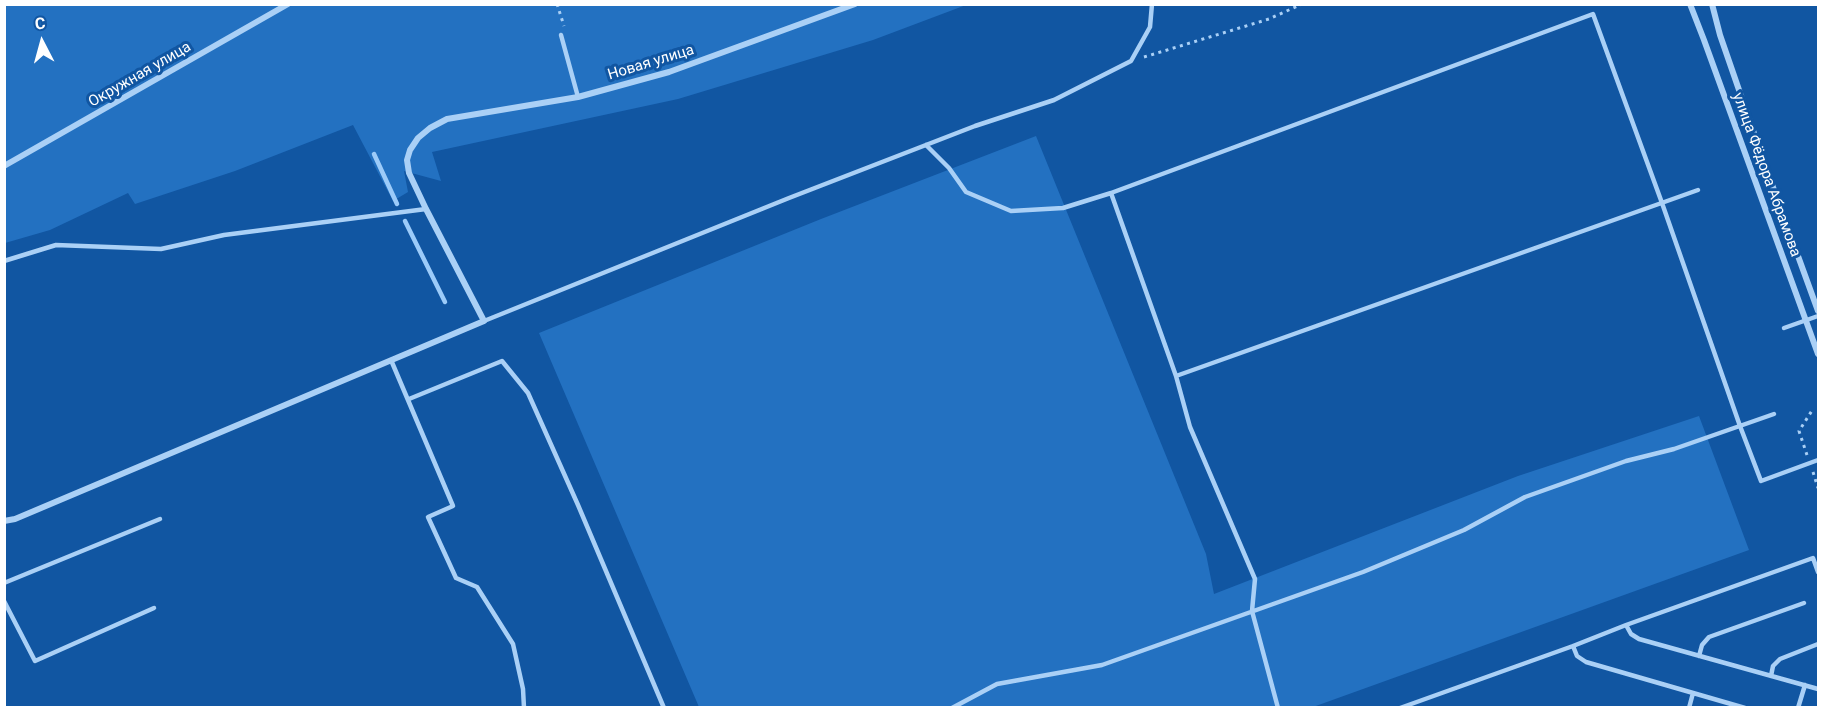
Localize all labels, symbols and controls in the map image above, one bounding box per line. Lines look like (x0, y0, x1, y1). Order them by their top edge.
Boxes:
north arrow (12, 12, 72, 72)
text: С (34, 14, 46, 34)
street label: Окружная улица (86, 38, 194, 112)
street label: Новая улица (606, 41, 696, 85)
street label: улица Фёдора Абрамова (1728, 90, 1804, 260)

